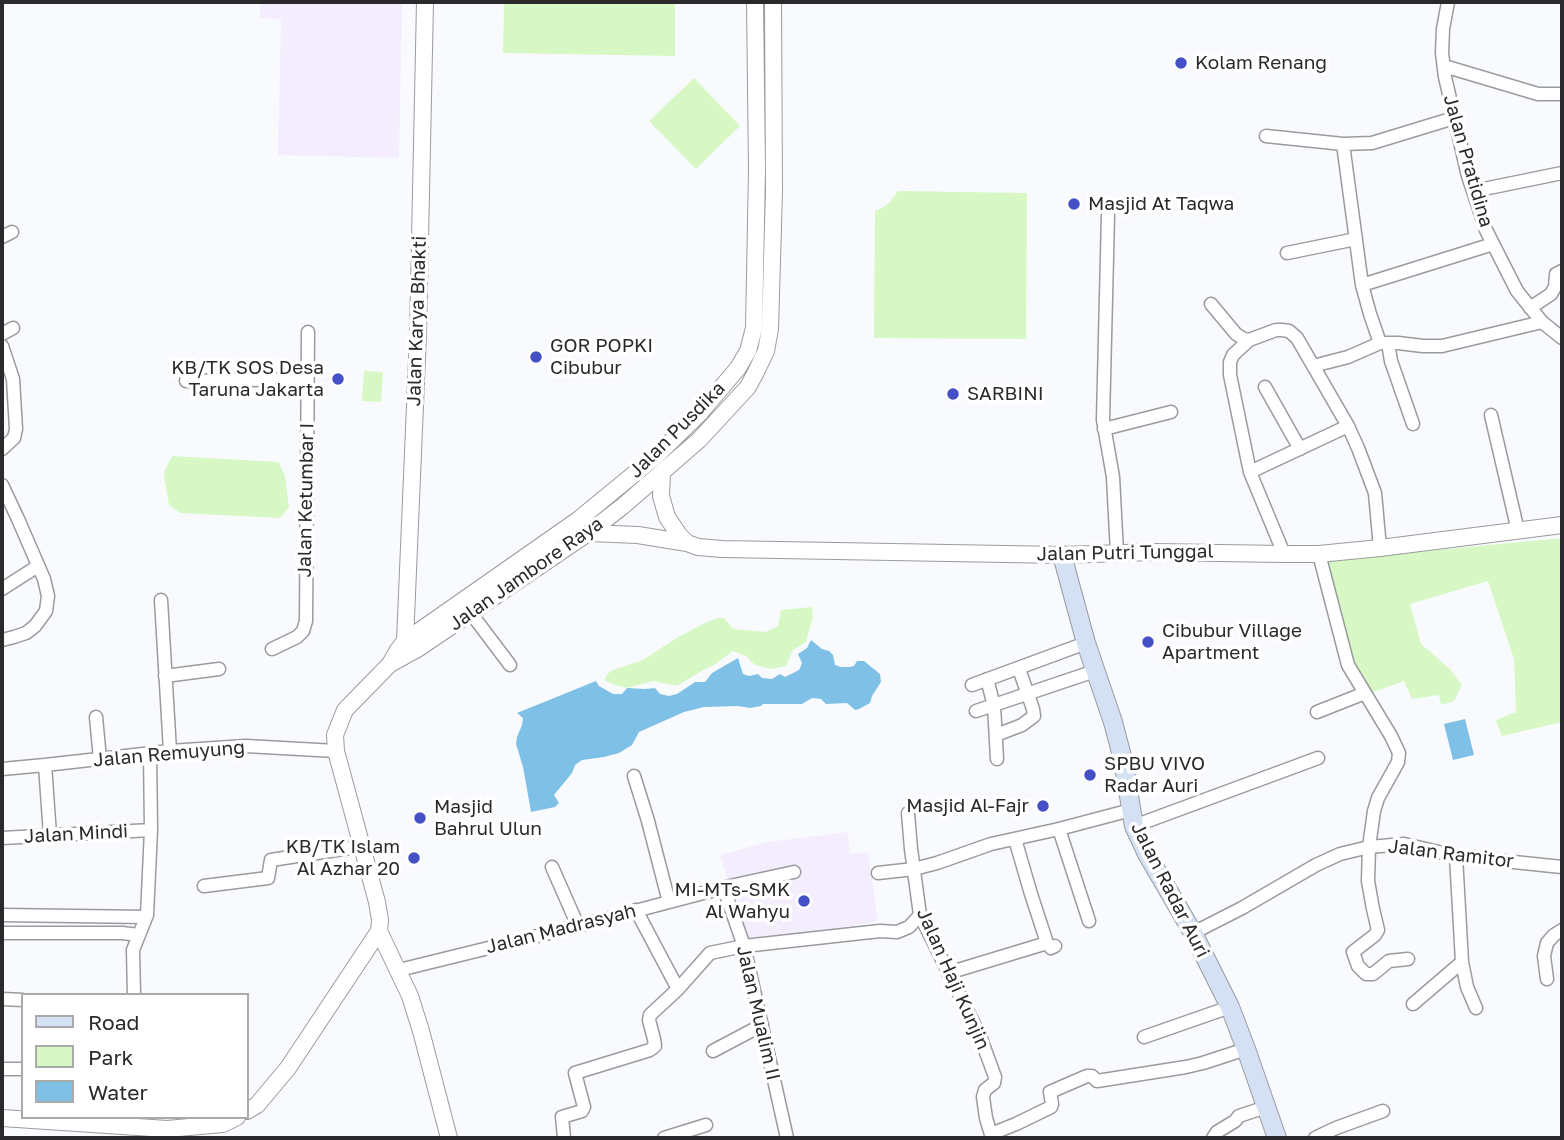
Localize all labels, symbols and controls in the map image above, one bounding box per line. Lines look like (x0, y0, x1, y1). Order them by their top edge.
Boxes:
place label: Kolam Renang (1195, 52, 1327, 74)
marker: Kolam Renang (1173, 55, 1189, 71)
street label: Jalan Pratidina (1438, 92, 1498, 230)
place label: Masjid At Taqwa (1088, 193, 1234, 215)
marker: Masjid At Taqwa (1066, 196, 1082, 212)
street label: Jalan Karya Bhakti (403, 235, 431, 407)
place label: GOR POPKI Cibubur (550, 335, 653, 379)
marker: GOR POPKI Cibubur (528, 349, 544, 365)
place label: KB/TK SOS Desa Taruna Jakarta (171, 357, 324, 401)
marker: KB/TK SOS Desa Taruna Jakarta (330, 371, 346, 387)
street label: Jalan Pusdika (624, 377, 730, 483)
place label: SARBINI (967, 383, 1044, 405)
marker: SARBINI (945, 386, 961, 402)
street label: Jalan Ketumbar I (293, 422, 319, 578)
street label: Jalan Jambore Raya (445, 512, 607, 636)
street label: Jalan Putri Tunggal (1036, 540, 1214, 566)
place label: Cibubur Village Apartment (1162, 620, 1302, 664)
marker: Cibubur Village Apartment (1140, 634, 1156, 650)
street label: Jalan Remuyung (92, 736, 246, 772)
place label: SPBU VIVO Radar Auri (1104, 753, 1205, 797)
marker: SPBU VIVO Radar Auri (1082, 767, 1098, 783)
place label: Masjid Al-Fajr (906, 795, 1029, 817)
place label: Masjid Bahrul Ulun (434, 796, 542, 840)
marker: Masjid Al-Fajr (1035, 798, 1051, 814)
marker: Masjid Bahrul Ulun (412, 810, 428, 826)
street label: Jalan Radar Auri (1126, 818, 1214, 962)
street label: Jalan Mindi (23, 820, 129, 848)
street label: Jalan Ramitor (1387, 835, 1515, 873)
place label: KB/TK Islam Al Azhar 20 (286, 836, 400, 880)
marker: KB/TK Islam Al Azhar 20 (406, 850, 422, 866)
place label: MI-MTs-SMK Al Wahyu (675, 879, 790, 923)
marker: MI-MTs-SMK Al Wahyu (796, 893, 812, 909)
street label: Jalan Madrasyah (484, 899, 638, 959)
street label: Jalan Haji Kunjin (912, 905, 994, 1053)
street label: Jalan Mualim II (731, 943, 785, 1083)
legend (21, 993, 248, 1119)
text: Road (88, 1009, 139, 1035)
text: Park (88, 1044, 133, 1070)
text: Water (88, 1079, 148, 1105)

